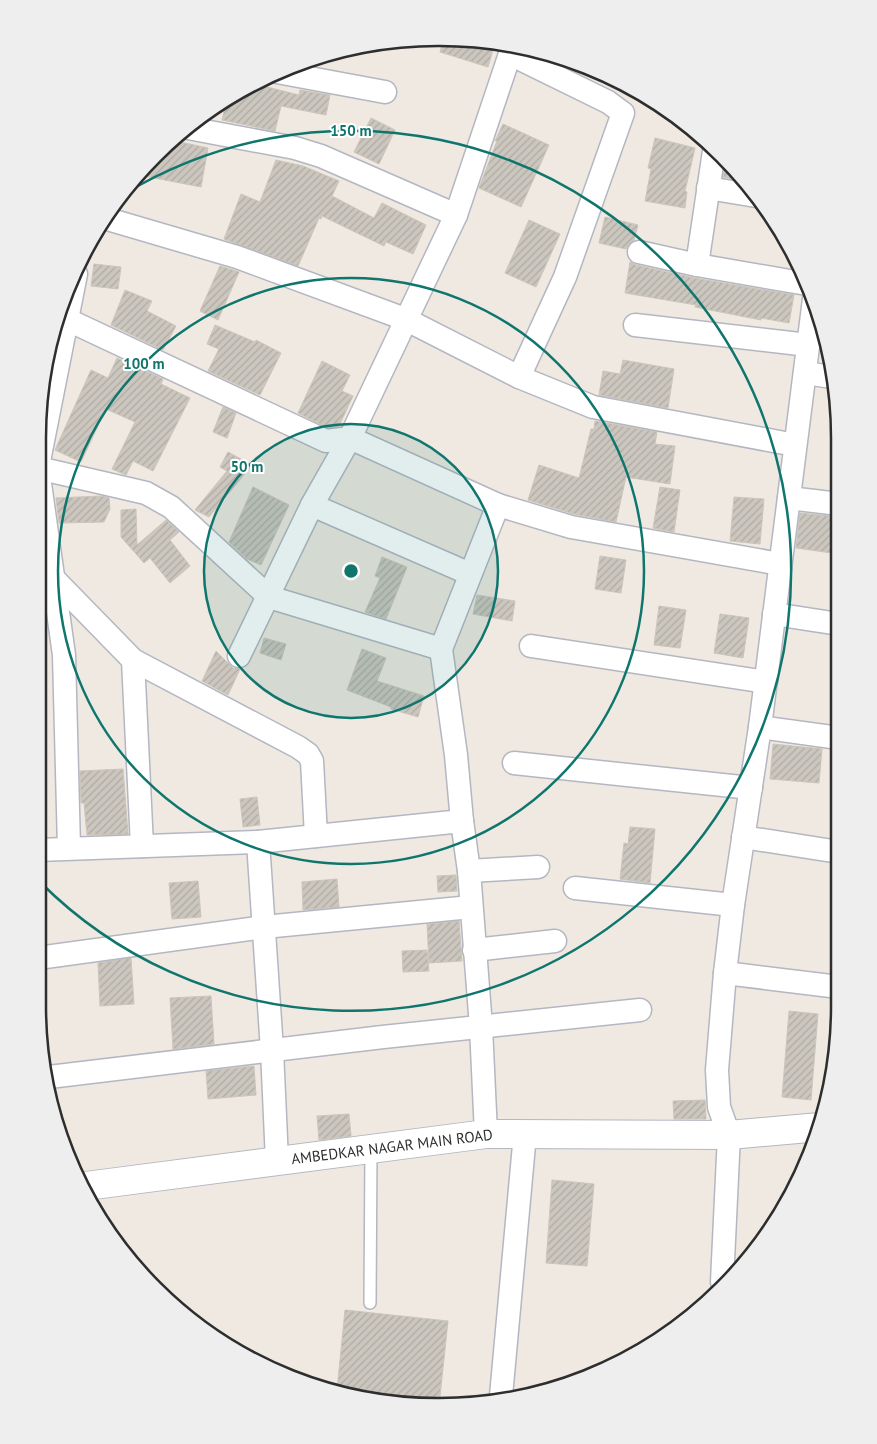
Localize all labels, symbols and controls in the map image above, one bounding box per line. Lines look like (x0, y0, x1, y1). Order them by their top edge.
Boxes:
text: 150 m (330, 121, 372, 140)
text: 100 m (123, 354, 165, 373)
text: 50 m (231, 457, 263, 476)
centre of rings (342, 562, 360, 580)
street label: AMBEDKAR NAGAR MAIN ROAD (290, 1125, 494, 1168)

